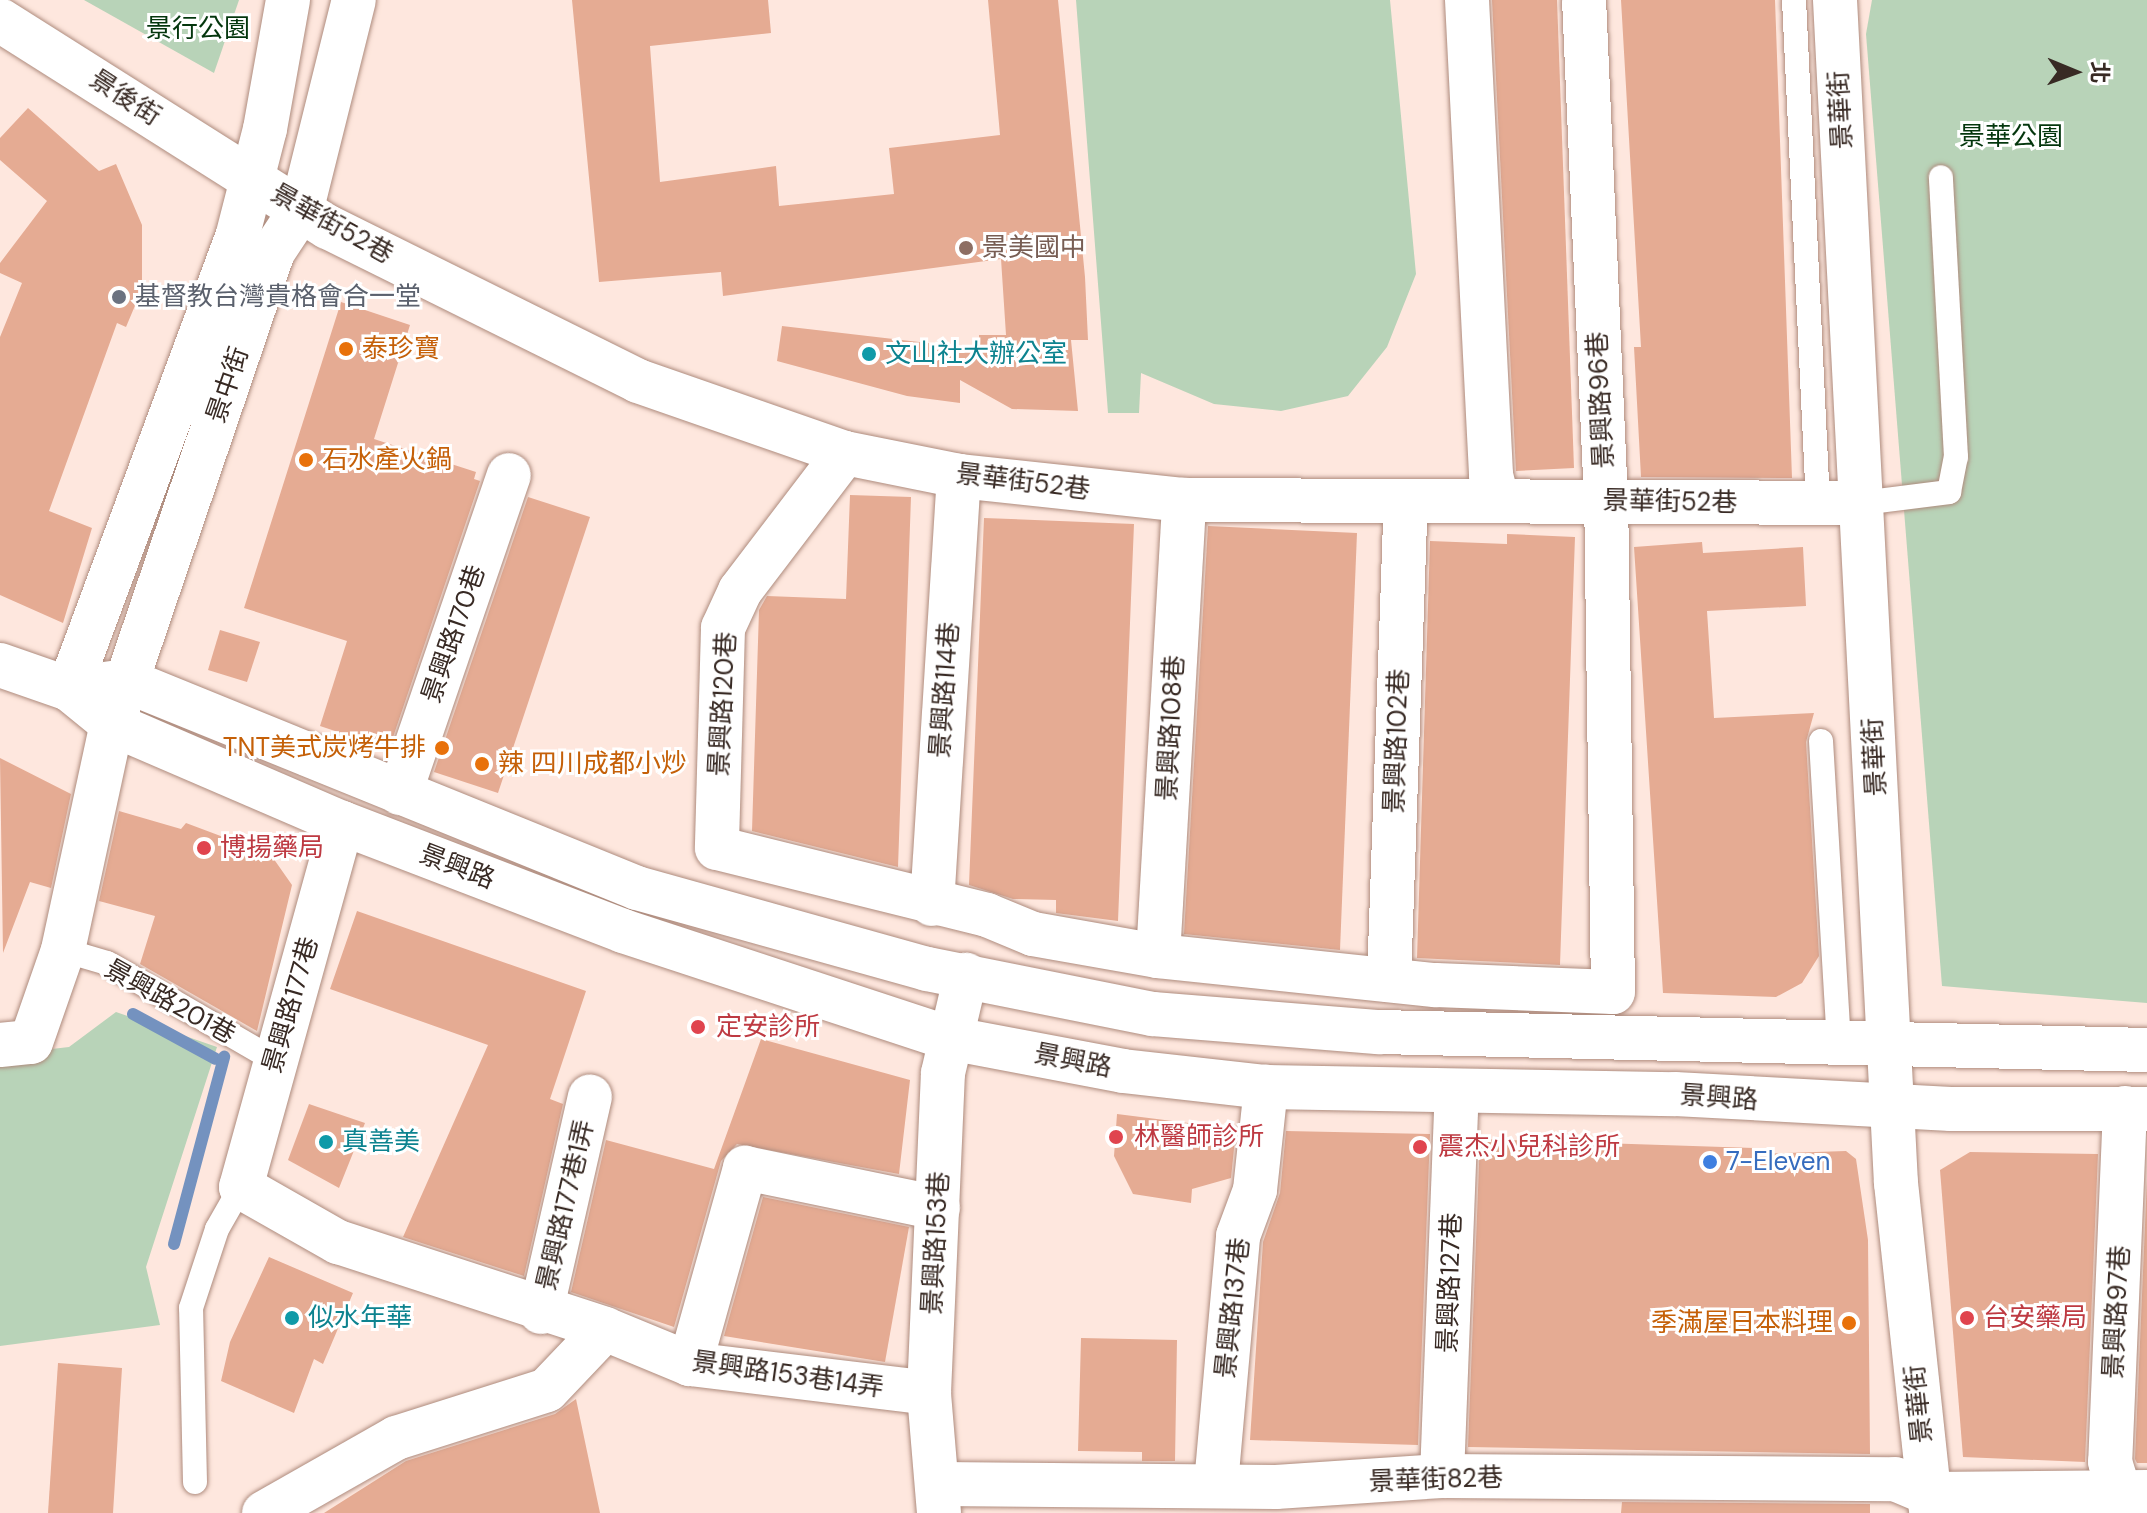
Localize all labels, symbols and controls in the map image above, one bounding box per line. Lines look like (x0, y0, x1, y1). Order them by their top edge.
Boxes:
park label: 景行公園 (146, 13, 250, 45)
north arrow (2035, 32, 2115, 112)
text: 北 (2085, 61, 2114, 84)
street label: 景後街 (84, 64, 166, 132)
street label: 景華街 (1823, 70, 1859, 150)
park label: 景華公園 (1959, 121, 2063, 153)
street label: 景華街52巷 (266, 178, 398, 270)
place label: 景美國中 (982, 232, 1086, 264)
marker: 景美國中 (957, 239, 975, 257)
place label: 基督教台灣貴格會合一堂 (135, 281, 421, 313)
marker: 基督教台灣貴格會合一堂 (110, 288, 128, 306)
street label: 景興路96巷 (1582, 331, 1620, 469)
place label: 泰珍寶 (362, 333, 440, 365)
place label: 文山社大辦公室 (885, 338, 1067, 370)
marker: 泰珍寶 (337, 340, 355, 358)
street label: 景中街 (201, 343, 255, 427)
marker: 文山社大辦公室 (860, 345, 878, 363)
place label: 石水產火鍋 (322, 444, 452, 476)
marker: 石水產火鍋 (297, 451, 315, 469)
street label: 景華街52巷 (954, 458, 1092, 506)
street label: 景華街52巷 (1603, 485, 1737, 519)
street label: 景興路170巷 (416, 561, 492, 707)
street label: 景興路114巷 (925, 621, 965, 759)
street label: 景興路120巷 (704, 631, 742, 777)
street label: 景興路108巷 (1152, 654, 1190, 802)
street label: 景興路102巷 (1379, 668, 1415, 814)
street label: 景華街 (1857, 717, 1893, 797)
place label: TNT美式炭烤牛排 (223, 732, 426, 764)
marker: TNT美式炭烤牛排 (433, 739, 451, 757)
place label: 辣 四川成都小炒 (498, 748, 687, 780)
marker: 辣 四川成都小炒 (473, 755, 491, 773)
place label: 博揚藥局 (220, 832, 324, 864)
street label: 景興路 (415, 838, 499, 896)
marker: 博揚藥局 (195, 839, 213, 857)
street label: 景興路177巷 (257, 933, 325, 1077)
street label: 景興路201巷 (99, 953, 241, 1051)
place label: 定安診所 (716, 1011, 820, 1043)
marker: 定安診所 (687, 1016, 709, 1038)
street label: 景興路 (1032, 1038, 1114, 1084)
street label: 景興路 (1679, 1080, 1759, 1116)
street label: 景興路177巷1弄 (531, 1117, 601, 1293)
place label: 林醫師診所 (1134, 1121, 1264, 1153)
place label: 真善美 (342, 1126, 420, 1158)
marker: 林醫師診所 (1105, 1126, 1127, 1148)
place label: 震杰小兒科診所 (1438, 1131, 1620, 1163)
marker: 真善美 (317, 1133, 335, 1151)
marker: 震杰小兒科診所 (1409, 1136, 1431, 1158)
place label: 7-Eleven (1726, 1146, 1831, 1178)
marker: 7-Eleven (1701, 1153, 1719, 1171)
street label: 景興路153巷 (917, 1171, 955, 1315)
street label: 景興路127巷 (1432, 1212, 1468, 1354)
street label: 景興路137巷 (1210, 1236, 1256, 1380)
street label: 景興路97巷 (2098, 1245, 2136, 1379)
place label: 似水年華 (308, 1302, 412, 1334)
place label: 台安藥局 (1983, 1302, 2087, 1334)
place label: 季滿屋日本料理 (1651, 1307, 1833, 1339)
marker: 似水年華 (283, 1309, 301, 1327)
marker: 台安藥局 (1958, 1309, 1976, 1327)
marker: 季滿屋日本料理 (1840, 1314, 1858, 1332)
street label: 景興路153巷14弄 (690, 1346, 886, 1404)
street label: 景華街 (1899, 1364, 1939, 1444)
street label: 景華街82巷 (1368, 1462, 1504, 1498)

